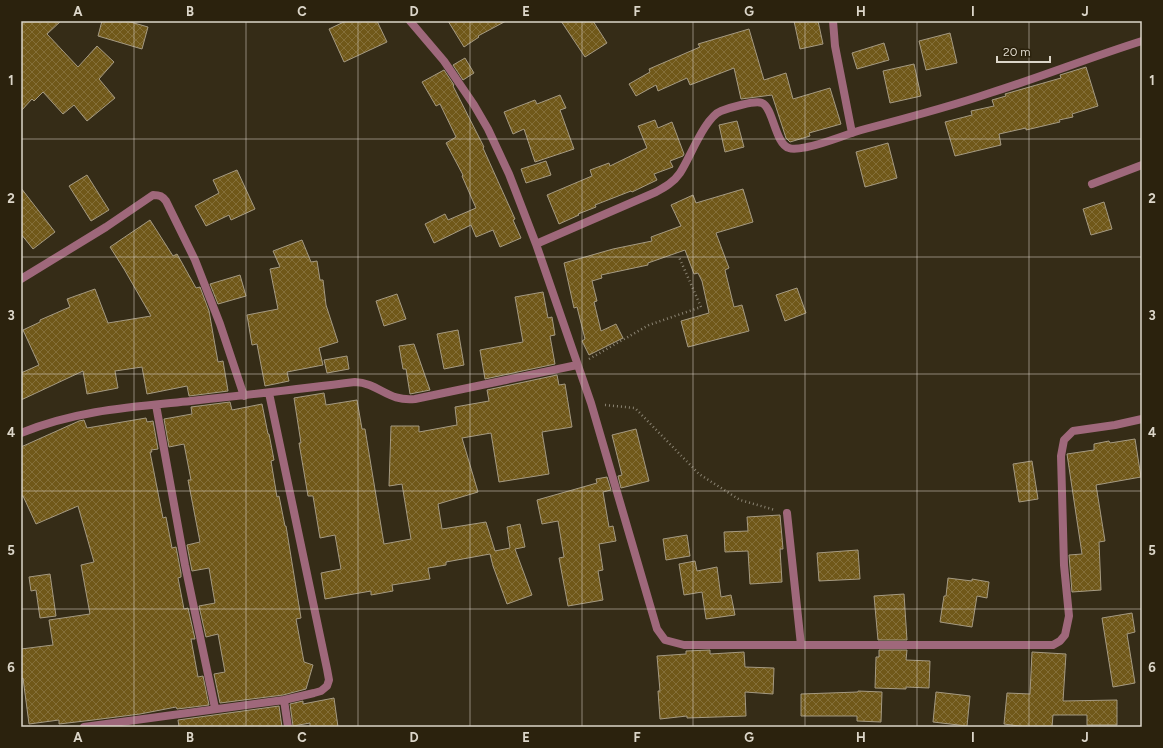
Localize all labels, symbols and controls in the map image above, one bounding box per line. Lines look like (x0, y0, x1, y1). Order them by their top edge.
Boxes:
text: A (73, 4, 83, 19)
text: B (186, 4, 194, 19)
text: C (297, 4, 307, 19)
text: D (409, 4, 419, 19)
text: E (522, 4, 530, 19)
text: F (633, 4, 641, 19)
text: G (744, 4, 754, 19)
text: H (856, 4, 866, 19)
text: I (971, 4, 975, 19)
text: J (1081, 4, 1089, 19)
scale bar (997, 38, 1050, 64)
text: 20 m (1003, 45, 1031, 59)
text: 1 (8, 73, 14, 88)
text: 1 (1149, 73, 1155, 88)
text: 2 (7, 191, 15, 206)
text: 2 (1148, 191, 1156, 206)
text: 3 (7, 308, 15, 323)
text: 3 (1148, 308, 1156, 323)
text: 4 (7, 425, 15, 440)
text: 4 (1148, 425, 1156, 440)
text: 5 (7, 543, 15, 558)
text: 5 (1148, 543, 1156, 558)
text: 6 (7, 660, 15, 675)
text: 6 (1148, 660, 1156, 675)
text: A (73, 730, 83, 745)
text: B (186, 730, 194, 745)
text: C (297, 730, 307, 745)
text: D (409, 730, 419, 745)
text: E (522, 730, 530, 745)
text: F (633, 730, 641, 745)
text: G (744, 730, 754, 745)
text: H (856, 730, 866, 745)
text: I (971, 730, 975, 745)
text: J (1081, 730, 1089, 745)

